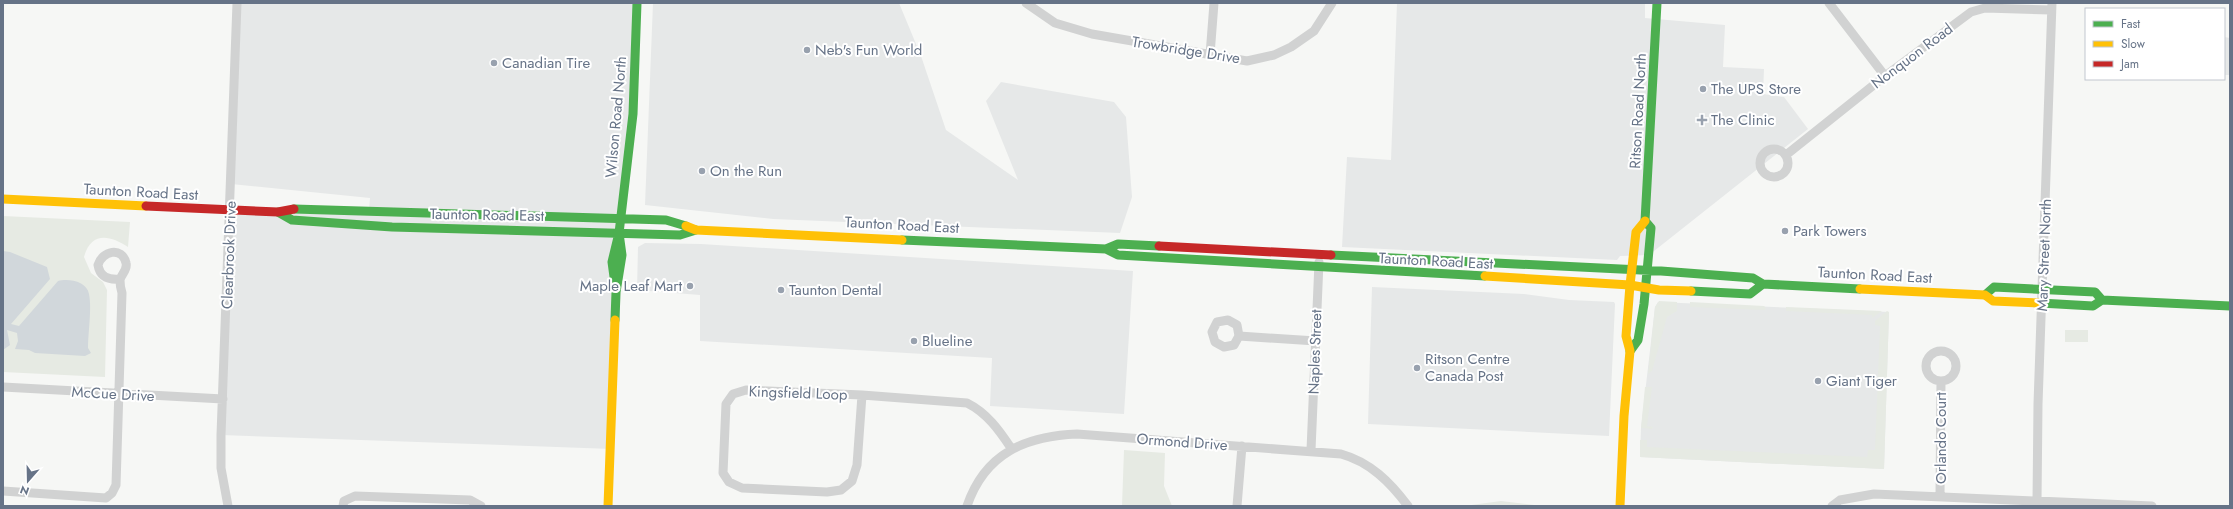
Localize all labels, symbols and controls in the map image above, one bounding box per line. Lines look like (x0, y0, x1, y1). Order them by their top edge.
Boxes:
legend (2085, 8, 2225, 80)
text: Fast (2121, 15, 2140, 33)
street label: Nonquon Road (1867, 18, 1957, 94)
street label: Trowbridge Drive (1130, 31, 1242, 69)
text: Slow (2121, 35, 2146, 53)
place label: Neb's Fun World (815, 39, 922, 61)
marker: Neb's Fun World (802, 45, 812, 55)
place label: Canadian Tire (502, 52, 590, 74)
street label: Ritson Road North (1624, 53, 1652, 169)
street label: Wilson Road North (600, 55, 632, 179)
text: Jam (2119, 55, 2139, 73)
marker: Canadian Tire (489, 58, 499, 68)
place label: The UPS Store (1711, 78, 1801, 100)
marker: The UPS Store (1698, 84, 1708, 94)
place label: The Clinic (1711, 109, 1775, 131)
marker: The Clinic (1696, 114, 1708, 126)
place label: On the Run (710, 160, 782, 182)
marker: On the Run (697, 166, 707, 176)
street label: Taunton Road East (83, 178, 199, 206)
street label: Mary Street North (2031, 198, 2057, 312)
street label: Clearbrook Drive (216, 200, 242, 309)
street label: Taunton Road East (430, 203, 545, 227)
street label: Taunton Road East (844, 211, 960, 239)
place label: Park Towers (1793, 220, 1867, 242)
marker: Park Towers (1780, 226, 1790, 236)
street label: Taunton Road East (1378, 247, 1494, 275)
street label: Taunton Road East (1817, 261, 1933, 289)
place label: Maple Leaf Mart (580, 275, 682, 297)
place label: Taunton Dental (789, 279, 882, 301)
marker: Maple Leaf Mart (685, 281, 695, 291)
marker: Taunton Dental (776, 285, 786, 295)
street label: Naples Street (1303, 309, 1327, 395)
place label: Blueline (922, 330, 973, 352)
marker: Blueline (909, 336, 919, 346)
place label: Ritson Centre Canada Post (1425, 348, 1510, 387)
marker: Ritson Centre Canada Post (1412, 363, 1422, 373)
place label: Giant Tiger (1826, 370, 1898, 392)
marker: Giant Tiger (1813, 376, 1823, 386)
street label: Kingsfield Loop (748, 380, 848, 406)
street label: McCue Drive (71, 381, 155, 407)
street label: Orlando Court (1930, 392, 1952, 484)
street label: Ormond Drive (1136, 428, 1229, 456)
north arrow (8, 461, 48, 501)
text: N (18, 481, 31, 499)

